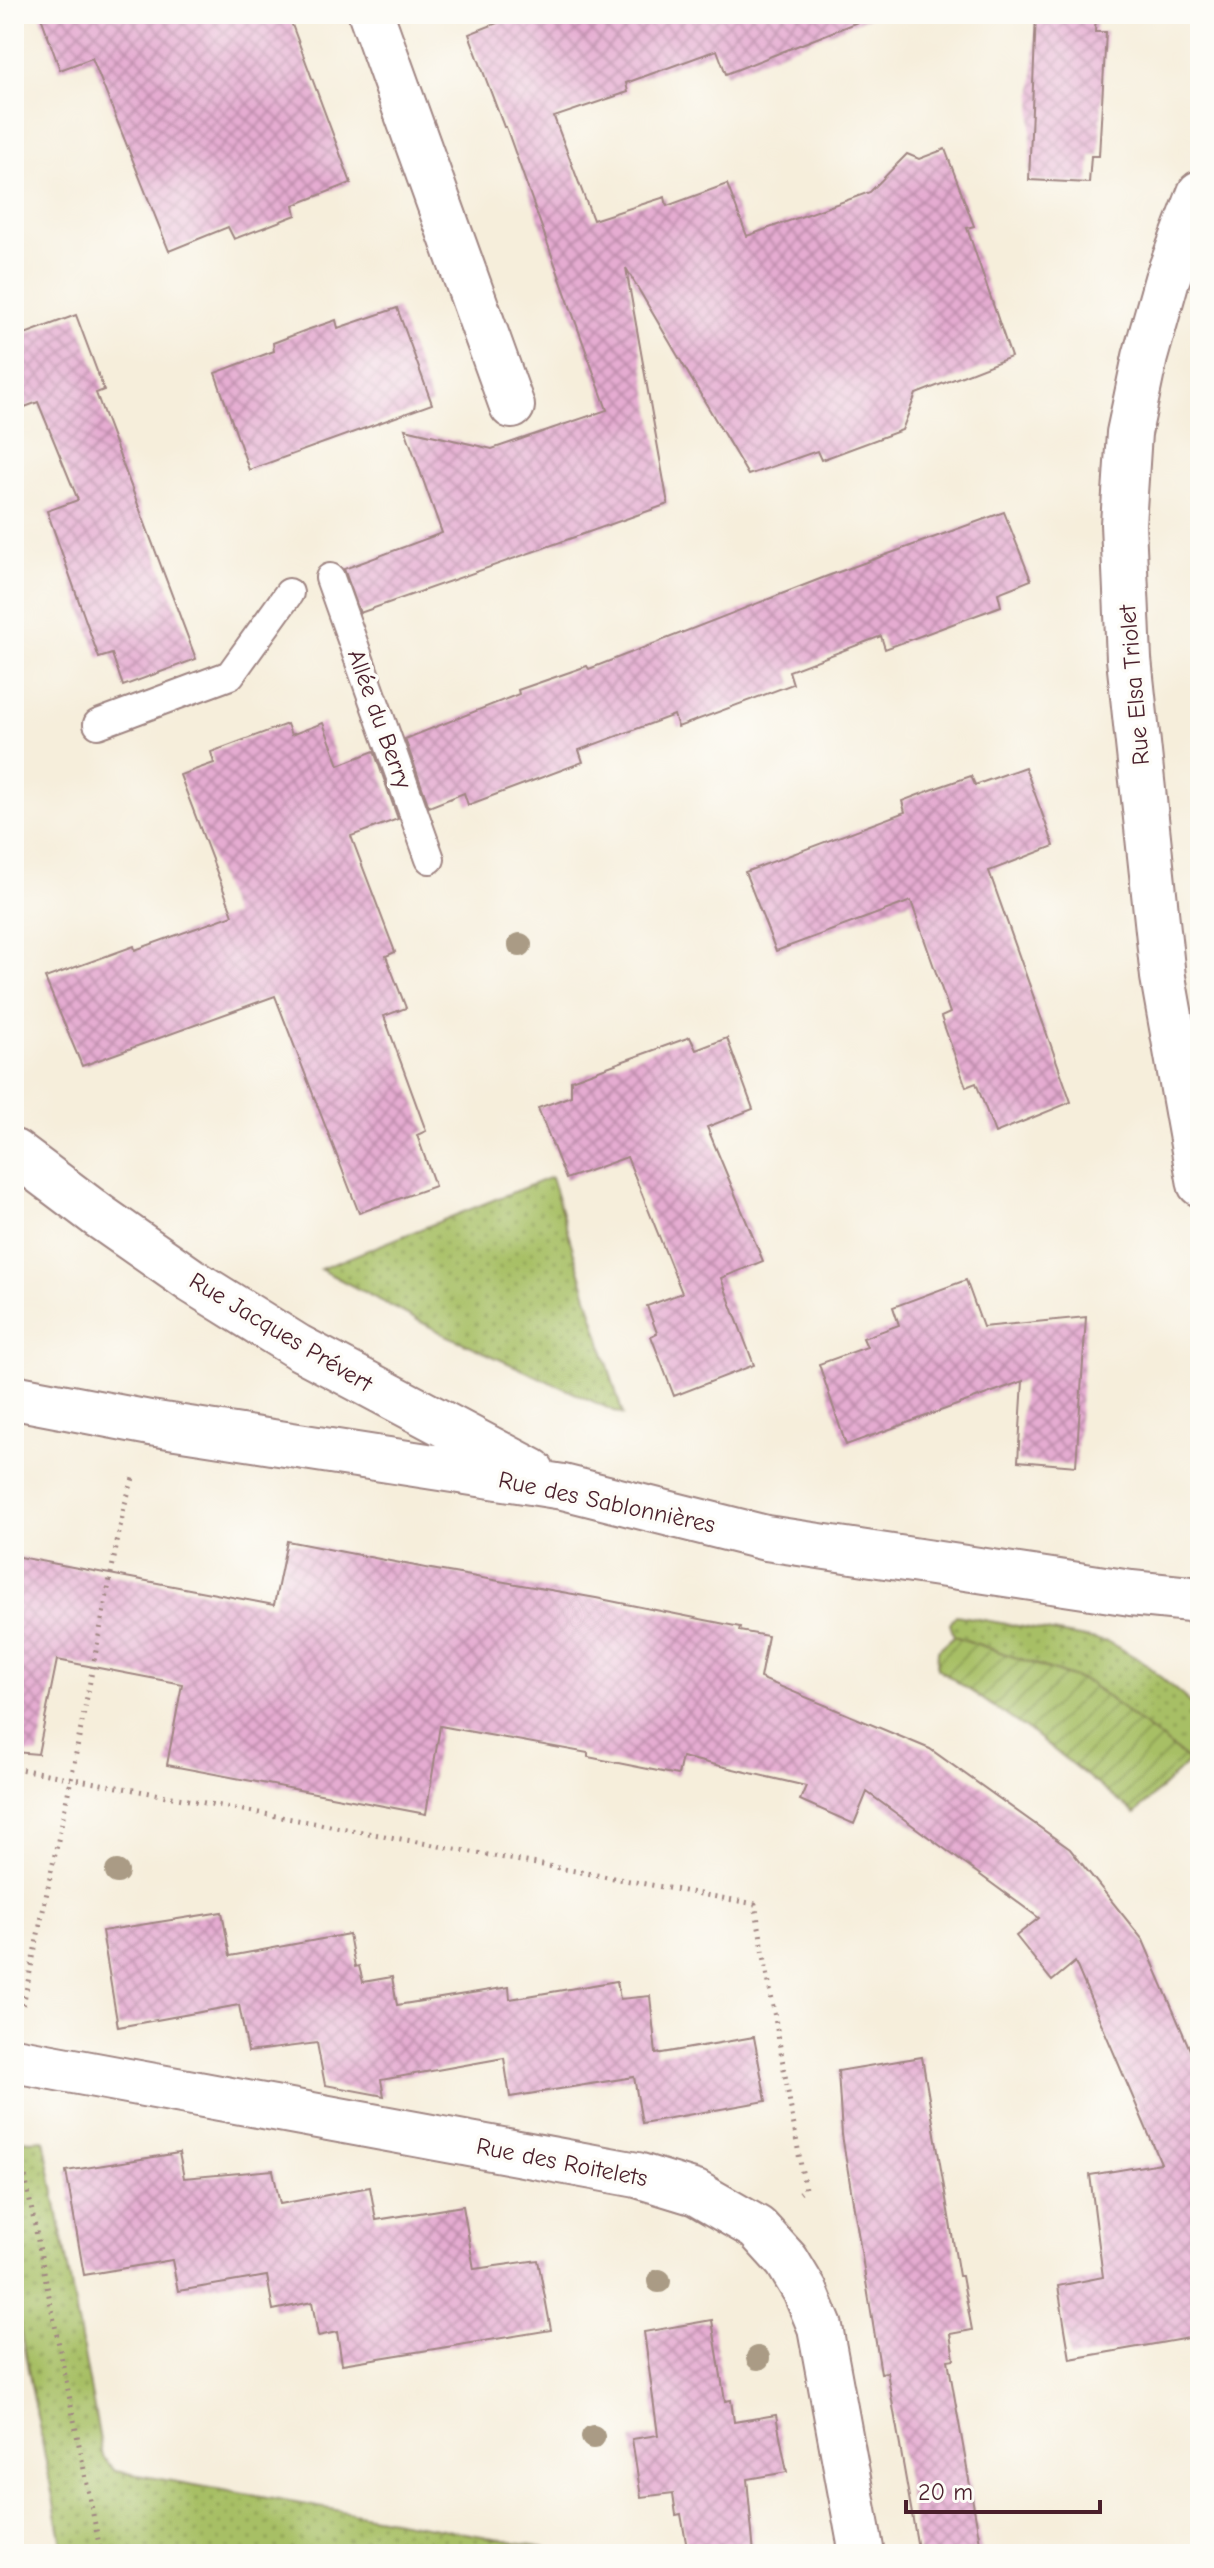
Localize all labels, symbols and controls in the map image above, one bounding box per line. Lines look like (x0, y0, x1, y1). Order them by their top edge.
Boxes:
street label: Rue Elsa Triolet (1113, 602, 1155, 766)
street label: Allée du Berry (342, 646, 418, 793)
street label: Rue Jacques Prévert (184, 1266, 379, 1398)
street label: Rue des Sablonnières (496, 1465, 718, 1539)
street label: Rue des Roitelets (474, 2132, 650, 2192)
scale bar (906, 2464, 1100, 2514)
text: 20 m (918, 2478, 973, 2506)

